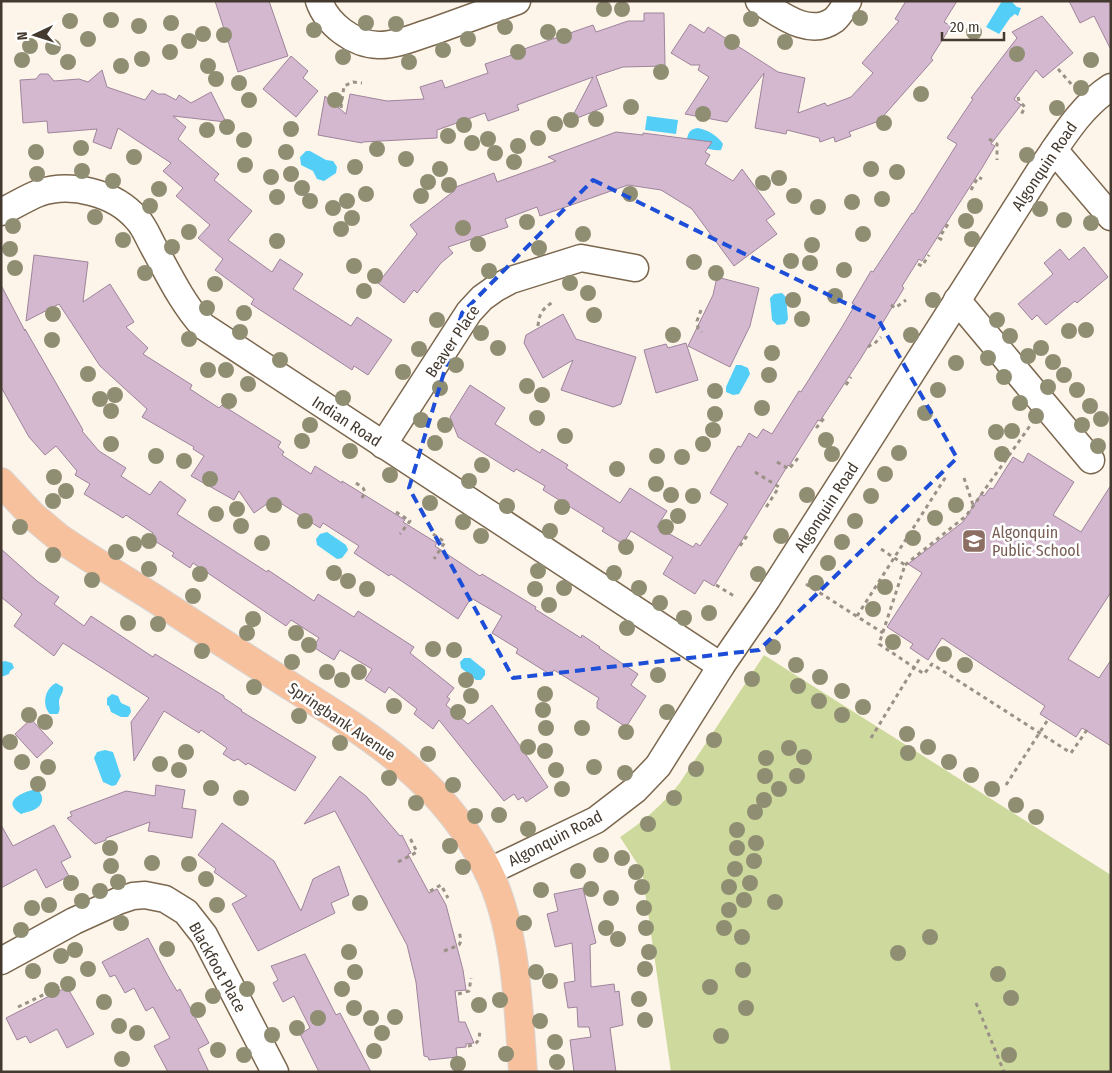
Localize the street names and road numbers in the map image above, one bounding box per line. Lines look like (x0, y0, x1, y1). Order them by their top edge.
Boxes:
street label: Algonquin Road (1008, 118, 1081, 214)
street label: Beaver Place (421, 301, 484, 381)
street label: Indian Road (309, 392, 385, 451)
street label: Algonquin Road (790, 459, 862, 556)
street label: Springbank Avenue (284, 678, 399, 765)
street label: Algonquin Road (505, 807, 605, 870)
street label: Blackfoot Place (185, 919, 250, 1016)

